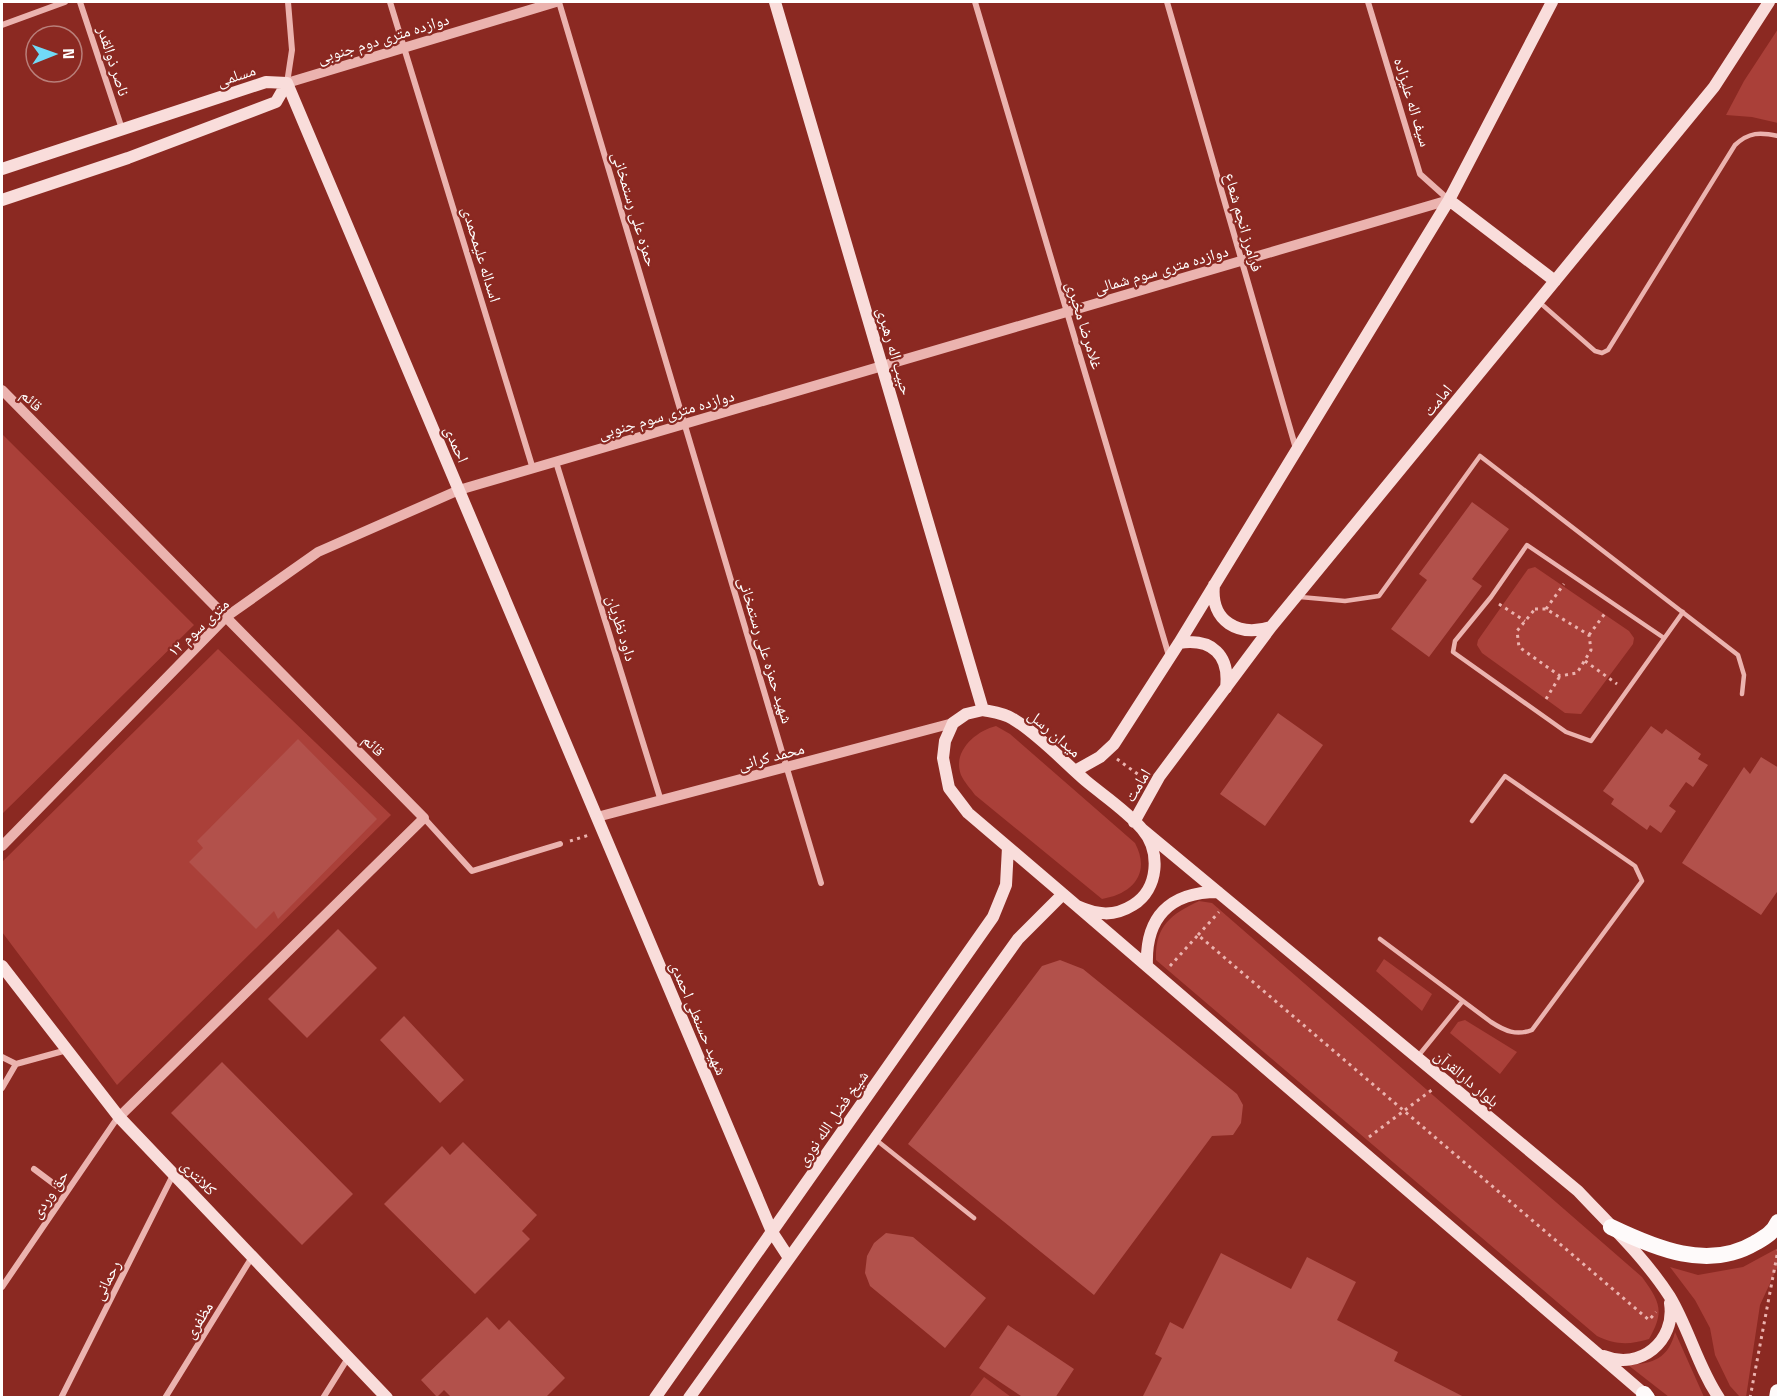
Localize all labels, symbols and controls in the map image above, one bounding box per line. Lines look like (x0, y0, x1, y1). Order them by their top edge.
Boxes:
street label: دوازده متری دوم جنوبی (314, 7, 452, 69)
street label: ناصر ذوالقدر (91, 22, 137, 99)
north arrow (24, 24, 84, 84)
text: N (57, 48, 81, 59)
street label: سیف اله علیزاده (1388, 54, 1438, 150)
street label: مسلمی (214, 57, 258, 93)
street label: حمزه علی رستمخانی (606, 149, 664, 269)
street label: فرامرز انجم شعاع (1218, 170, 1270, 274)
street label: اسداله علیمحمدی (456, 203, 508, 305)
street label: دوازده متری سوم شمالی (1091, 238, 1231, 300)
street label: غلامرضا مخبری (1060, 278, 1110, 372)
street label: حبیب اله رهبری (871, 304, 919, 398)
street label: امامت (1416, 379, 1458, 421)
street label: قائم (15, 383, 49, 417)
street label: دوازده متری سوم جنوبی (595, 383, 737, 445)
street label: احمدی (439, 422, 475, 466)
street label: شهید حمزه علی رستمخانی (732, 574, 800, 726)
street label: ۱۲ متری سوم (162, 592, 234, 662)
street label: داود نظریان (601, 592, 643, 664)
street label: میدان رسل (1023, 703, 1087, 763)
street label: قائم (357, 728, 391, 762)
street label: محمد کرانی (735, 736, 807, 776)
street label: امامت (1118, 764, 1156, 806)
street label: شهید حسنعلی احمدی (664, 957, 734, 1079)
street label: بلوار دارالقرآن (1429, 1043, 1505, 1113)
street label: شیخ فضل الله نوری (790, 1065, 874, 1171)
street label: کلانتری (175, 1153, 223, 1201)
street label: حق وردی (24, 1165, 74, 1223)
street label: رحمانی (86, 1256, 126, 1304)
street label: مظفری (177, 1297, 219, 1343)

